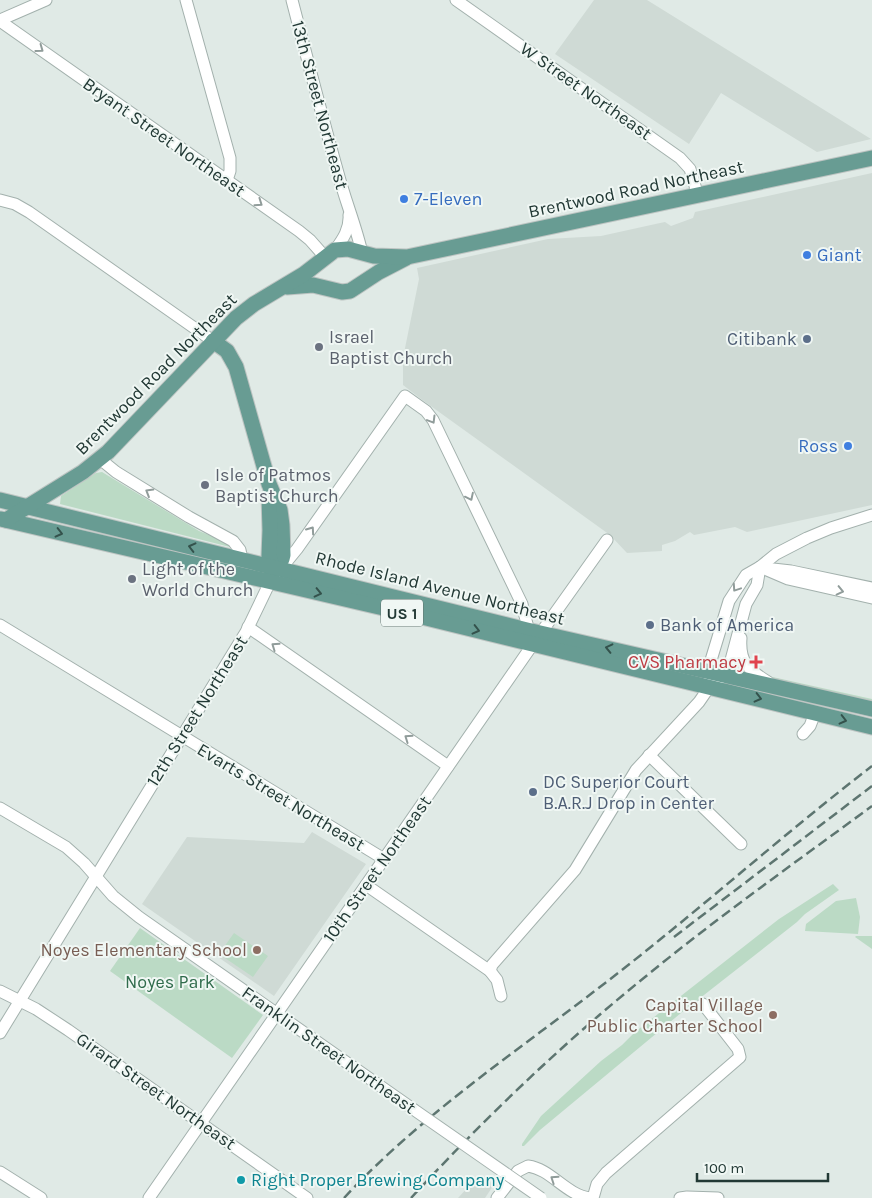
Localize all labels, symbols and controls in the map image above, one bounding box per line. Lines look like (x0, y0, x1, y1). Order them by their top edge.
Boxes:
street label: 13th Street Northeast (287, 18, 353, 192)
street label: W Street Northeast (516, 37, 656, 145)
one-way arrow (34, 43, 44, 52)
street label: Bryant Street Northeast (79, 73, 250, 202)
street label: Brentwood Road Northeast (526, 155, 746, 223)
place label: 7-Eleven (414, 188, 482, 210)
marker: 7-Eleven (398, 193, 410, 205)
one-way arrow (253, 197, 262, 206)
place label: Giant (817, 244, 862, 266)
marker: Giant (801, 249, 813, 261)
street label: Brentwood Road Northeast (71, 288, 242, 459)
place label: Israel Baptist Church (329, 326, 453, 369)
place label: Citibank (727, 328, 797, 350)
marker: Citibank (801, 333, 813, 345)
marker: Israel Baptist Church (313, 341, 325, 353)
one-way arrow (425, 415, 435, 424)
place label: Ross (798, 435, 838, 457)
marker: Ross (842, 440, 854, 452)
place label: Isle of Patmos Baptist Church (215, 464, 339, 507)
marker: Isle of Patmos Baptist Church (199, 479, 211, 491)
one-way arrow (146, 489, 155, 499)
one-way arrow (464, 492, 474, 501)
one-way arrow (305, 526, 314, 535)
one-way arrow (55, 527, 64, 538)
one-way arrow (187, 542, 196, 553)
street label: Rhode Island Avenue Northeast (313, 546, 567, 630)
place label: Light of the World Church (142, 558, 253, 601)
marker: Light of the World Church (126, 573, 138, 585)
one-way arrow (733, 583, 742, 592)
one-way arrow (836, 585, 845, 596)
one-way arrow (314, 587, 322, 598)
road number: US 1 (381, 600, 423, 626)
place label: Bank of America (660, 614, 794, 636)
marker: Bank of America (644, 619, 656, 631)
one-way arrow (472, 624, 481, 635)
street label: 12th Street Northeast (142, 631, 252, 790)
one-way arrow (271, 643, 281, 652)
one-way arrow (605, 643, 614, 654)
place label: CVS Pharmacy (628, 651, 747, 673)
marker: CVS Pharmacy (750, 656, 762, 668)
one-way arrow (753, 692, 762, 703)
one-way arrow (839, 714, 847, 724)
one-way arrow (404, 735, 414, 744)
street label: Evarts Street Northeast (193, 738, 369, 856)
place label: DC Superior Court B.A.R.J Drop in Center (543, 771, 714, 814)
marker: DC Superior Court B.A.R.J Drop in Center (527, 786, 539, 798)
street label: 10th Street Northeast (318, 791, 436, 947)
place label: Noyes Elementary School (41, 939, 247, 961)
marker: Noyes Elementary School (251, 944, 263, 956)
park label: Noyes Park (125, 971, 215, 993)
street label: Franklin Street Northeast (238, 981, 421, 1119)
place label: Capital Village Public Charter School (587, 994, 763, 1037)
marker: Capital Village Public Charter School (767, 1009, 779, 1021)
street label: Girard Street Northeast (72, 1027, 240, 1155)
scale bar (697, 1150, 828, 1182)
text: 100 m (704, 1159, 744, 1177)
place label: Right Proper Brewing Company (251, 1169, 505, 1191)
marker: Right Proper Brewing Company (235, 1174, 247, 1186)
one-way arrow (550, 1176, 559, 1185)

